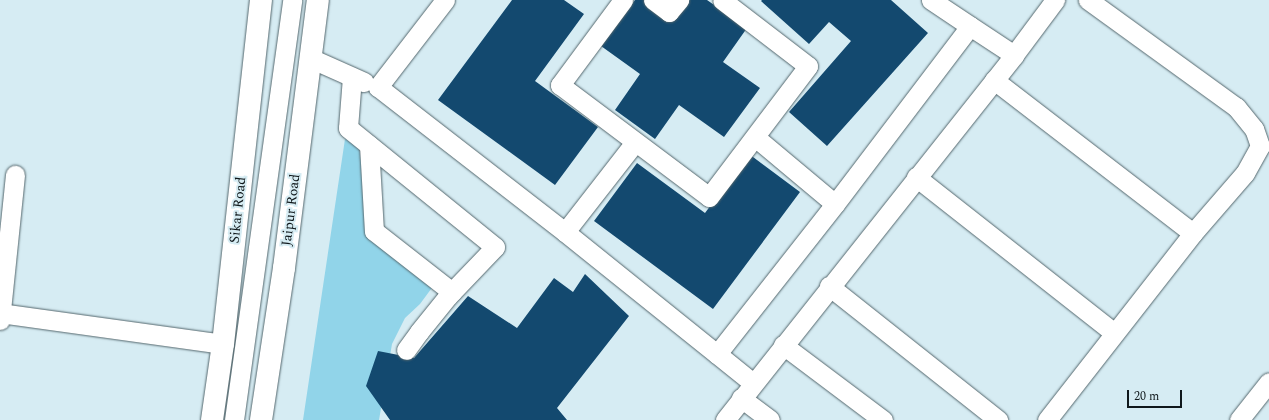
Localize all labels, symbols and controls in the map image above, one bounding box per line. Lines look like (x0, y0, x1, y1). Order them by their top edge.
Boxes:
street label: Jaipur Road (278, 173, 304, 247)
street label: Sikar Road (226, 176, 250, 244)
scale bar (1129, 382, 1184, 408)
text: 20 m (1134, 387, 1159, 406)

